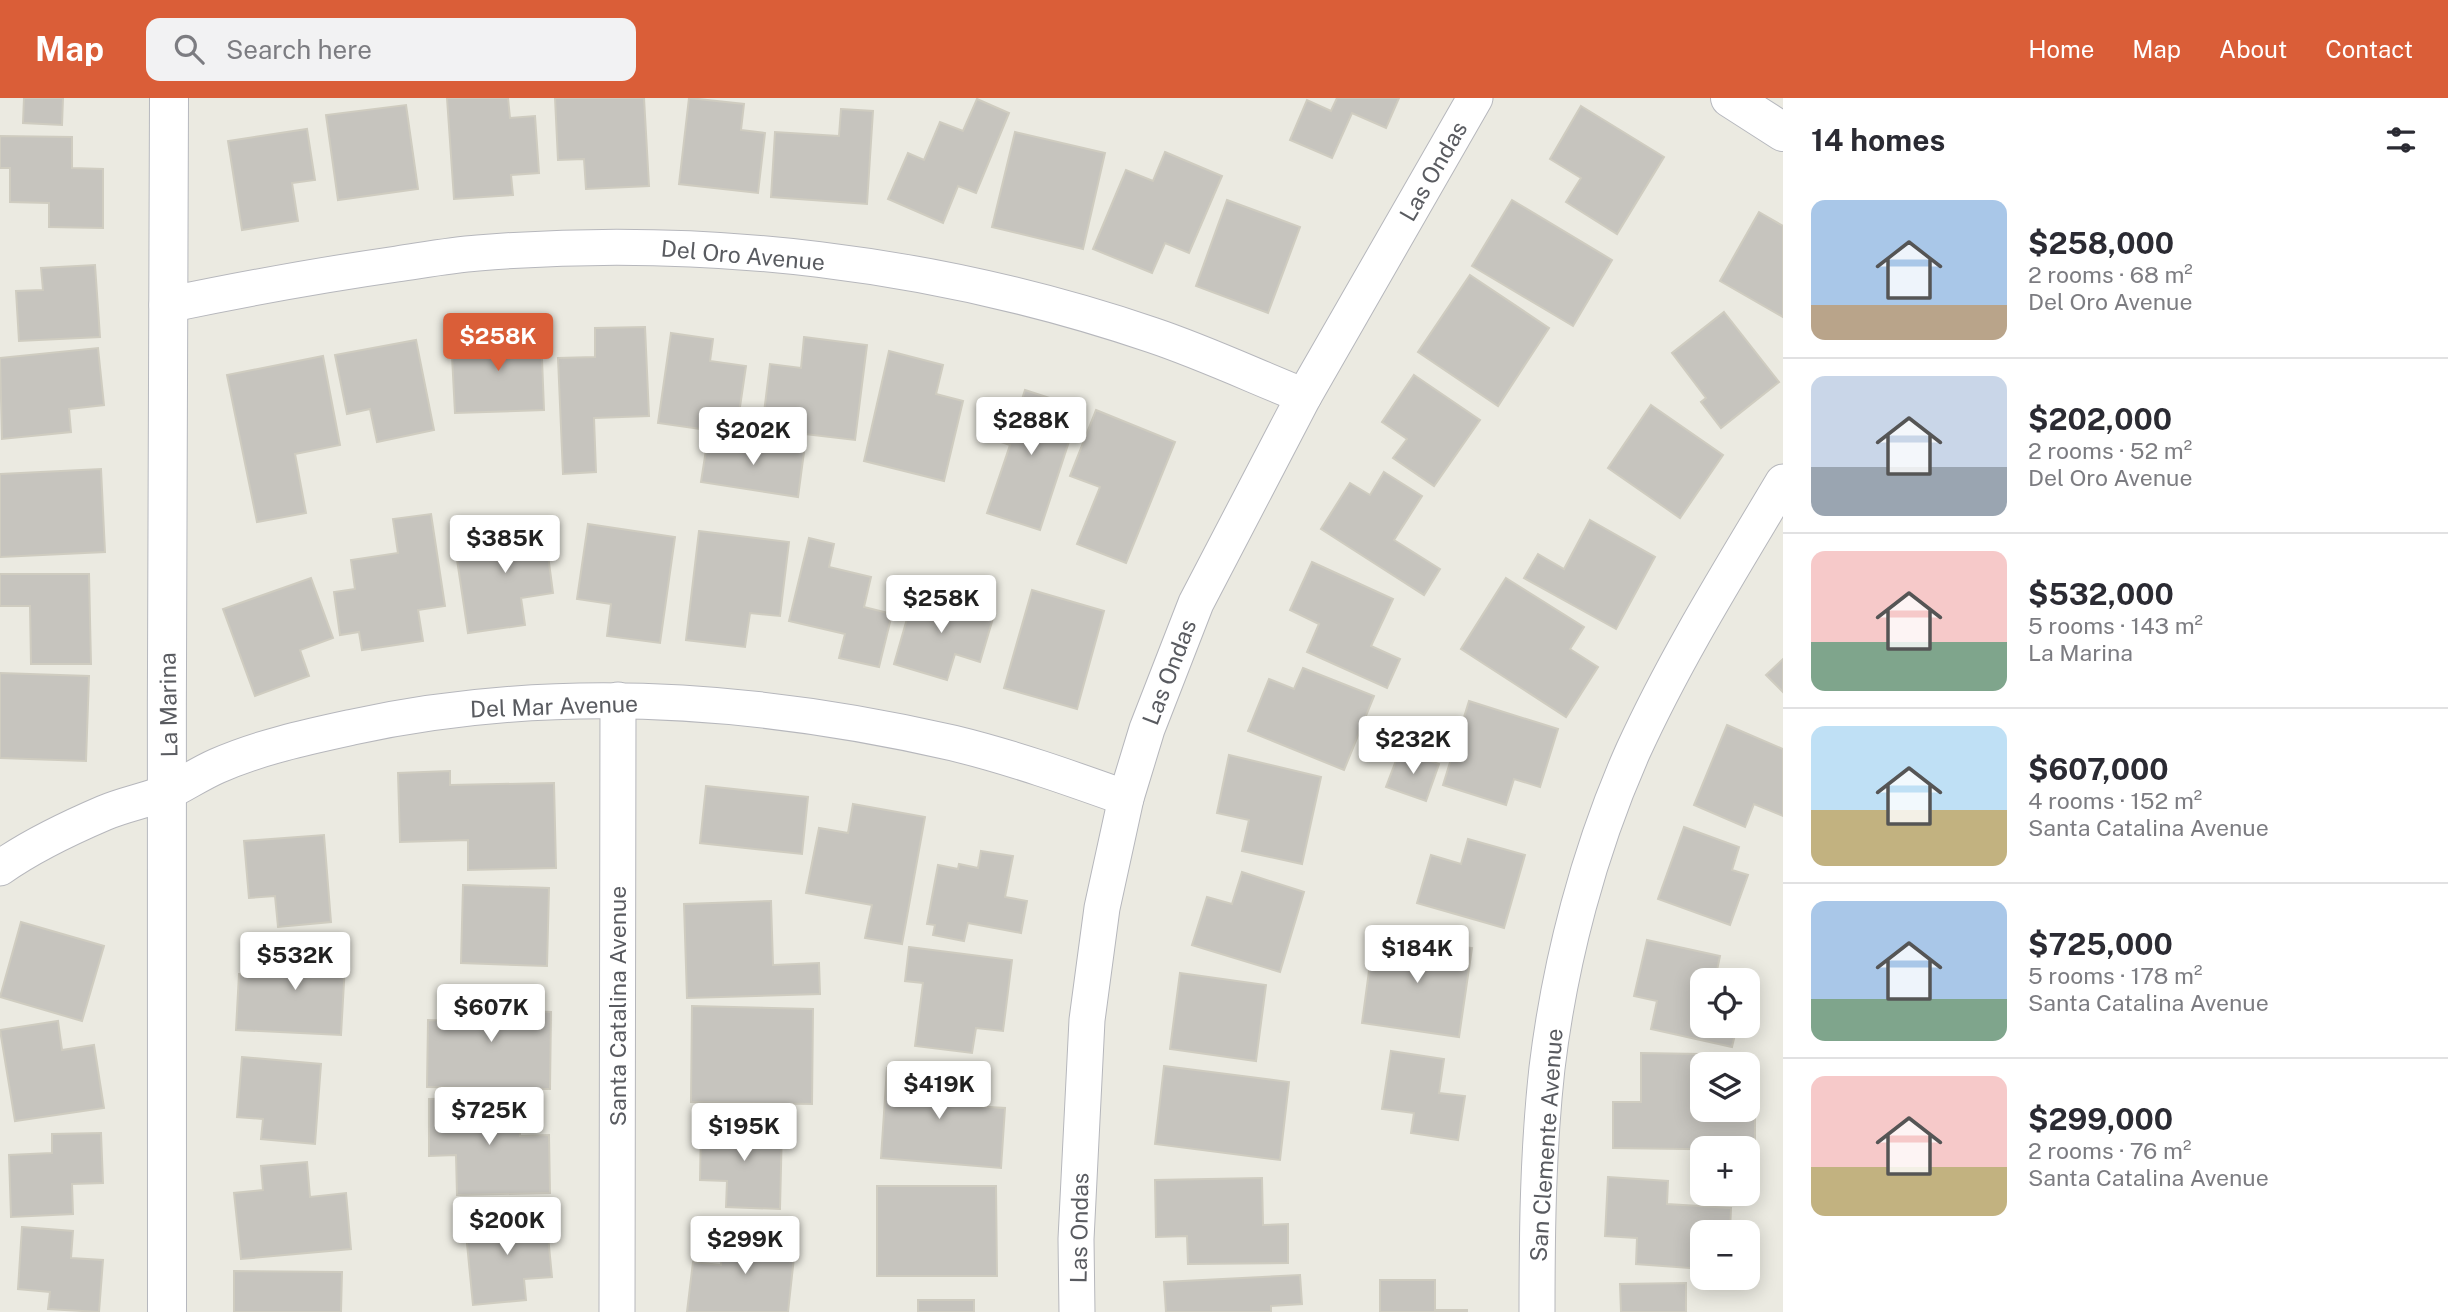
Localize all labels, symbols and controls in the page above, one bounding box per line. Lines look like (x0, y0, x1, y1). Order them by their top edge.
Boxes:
search box (146, 18, 636, 81)
text: Map (35, 30, 104, 68)
icon: search (170, 30, 208, 68)
text: Search here (226, 34, 372, 65)
text: Home (2028, 35, 2094, 63)
text: Map (2132, 35, 2181, 63)
text: About (2219, 35, 2287, 63)
text: Contact (2325, 35, 2413, 63)
street label: Las Ondas (1394, 116, 1472, 226)
icon: filters (2382, 121, 2420, 159)
text: 14 homes (1811, 122, 1945, 158)
text: $258,000 (2028, 225, 2174, 261)
icon: home (1867, 228, 1951, 312)
street label: Del Oro Avenue (660, 234, 826, 276)
text: 2 rooms · 68 m² (2028, 261, 2193, 288)
text: Del Oro Avenue (2028, 288, 2193, 315)
pin: $258K (449, 314, 547, 373)
text: $258K (459, 322, 537, 349)
pin: $288K (982, 398, 1080, 457)
text: $202,000 (2028, 401, 2172, 437)
icon: home (1867, 404, 1951, 488)
text: $288K (992, 406, 1070, 433)
pin: $202K (704, 408, 802, 467)
text: $202K (715, 416, 791, 443)
text: 2 rooms · 52 m² (2028, 437, 2192, 464)
text: Del Oro Avenue (2028, 464, 2193, 491)
pin: $385K (456, 516, 554, 575)
text: $385K (466, 524, 544, 551)
pin: $258K (892, 575, 990, 635)
text: $532,000 (2028, 576, 2174, 612)
icon: home (1867, 579, 1951, 663)
text: $258K (902, 584, 980, 611)
text: 5 rooms · 143 m² (2028, 612, 2203, 639)
street label: Las Ondas (1137, 616, 1201, 728)
text: La Marina (2028, 639, 2133, 666)
street label: La Marina (154, 652, 182, 758)
street label: Del Mar Avenue (470, 690, 638, 722)
pin: $232K (1364, 716, 1462, 776)
text: $232K (1375, 725, 1451, 752)
text: $607,000 (2028, 751, 2168, 787)
icon: home (1867, 754, 1951, 838)
text: 4 rooms · 152 m² (2028, 787, 2202, 814)
text: Santa Catalina Avenue (2028, 814, 2269, 841)
street label: Santa Catalina Avenue (604, 886, 631, 1126)
pin: $184K (1368, 926, 1466, 985)
text: $725,000 (2028, 926, 2173, 962)
icon: home (1867, 929, 1951, 1013)
pin: $532K (246, 932, 344, 992)
text: $184K (1381, 934, 1453, 961)
text: $532K (256, 941, 334, 968)
text: 5 rooms · 178 m² (2028, 962, 2202, 989)
map controls (1690, 968, 1760, 1290)
button: locate (1690, 968, 1760, 1038)
pin: $607K (442, 984, 540, 1044)
text: Santa Catalina Avenue (2028, 989, 2269, 1016)
text: $607K (453, 993, 529, 1020)
street label: San Clemente Avenue (1524, 1027, 1568, 1263)
button: layers (1690, 1052, 1760, 1122)
pin: $419K (890, 1062, 988, 1121)
text: $419K (903, 1070, 975, 1097)
pin: $725K (440, 1088, 538, 1147)
text: $725K (451, 1096, 527, 1123)
text: $299,000 (2028, 1101, 2173, 1137)
pin: $195K (695, 1104, 793, 1163)
icon: home (1867, 1104, 1951, 1188)
text: $195K (708, 1112, 780, 1139)
button: + (1690, 1136, 1760, 1206)
text: 2 rooms · 76 m² (2028, 1137, 2191, 1164)
text: Santa Catalina Avenue (2028, 1164, 2269, 1191)
street label: Las Ondas (1065, 1172, 1093, 1284)
pin: $200K (458, 1198, 556, 1257)
text: $200K (469, 1206, 545, 1233)
pin: $299K (696, 1216, 794, 1276)
button: − (1690, 1220, 1760, 1290)
text: $299K (707, 1225, 784, 1252)

